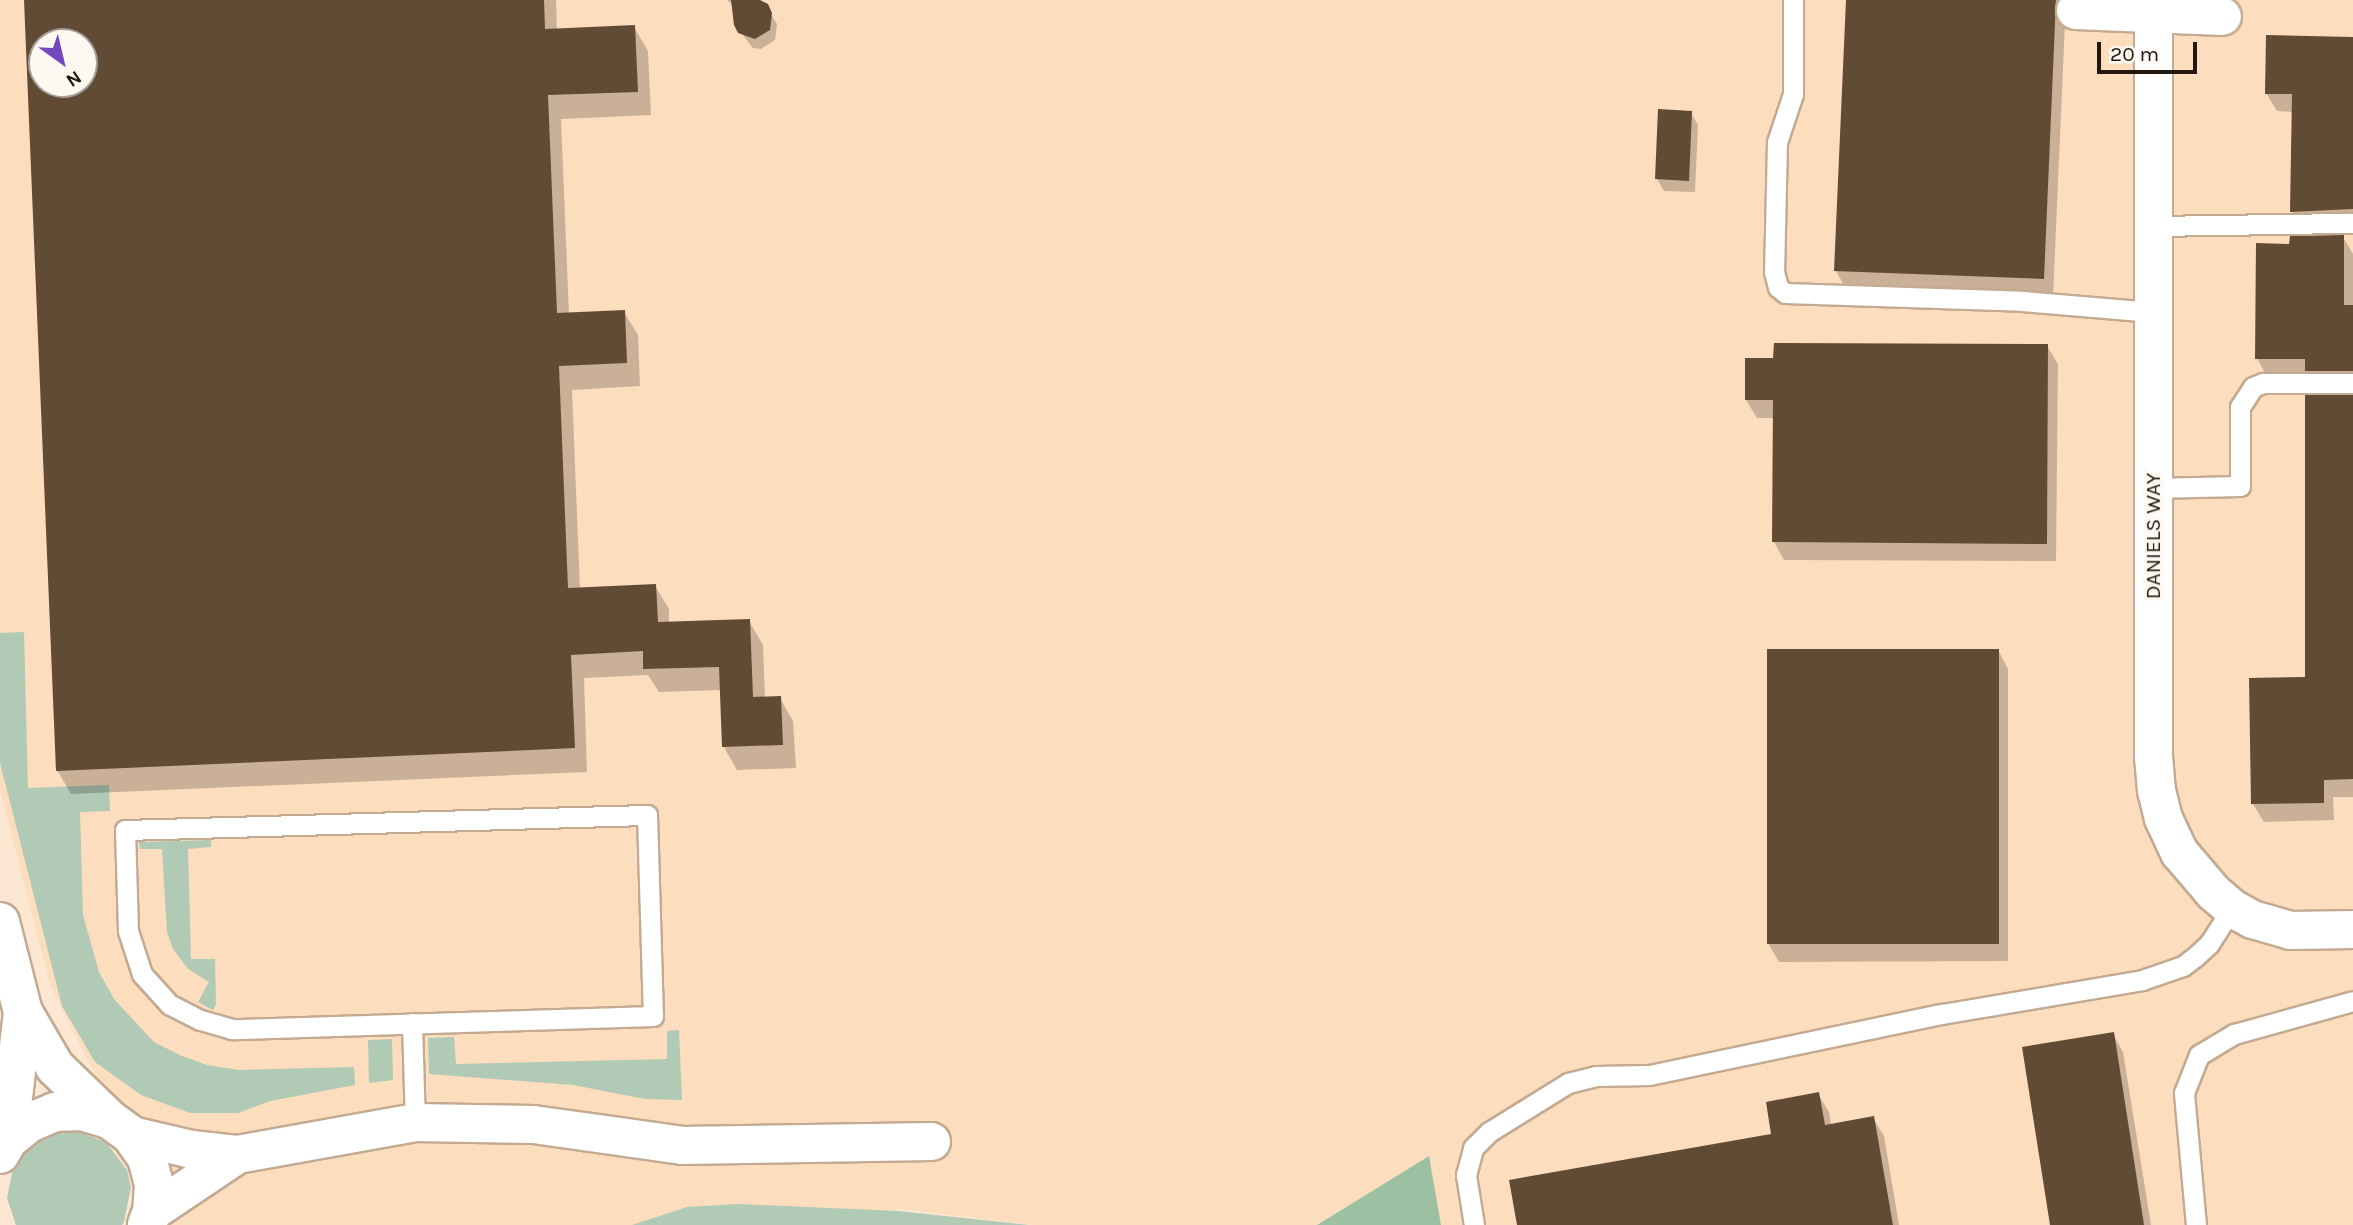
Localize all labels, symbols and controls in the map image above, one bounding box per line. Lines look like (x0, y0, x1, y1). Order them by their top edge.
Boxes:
north arrow (28, 28, 98, 98)
scale bar (2101, 28, 2201, 72)
text: 20 m (2110, 42, 2159, 66)
text: N (62, 66, 85, 92)
street label: DANIELS WAY (2140, 473, 2166, 599)

